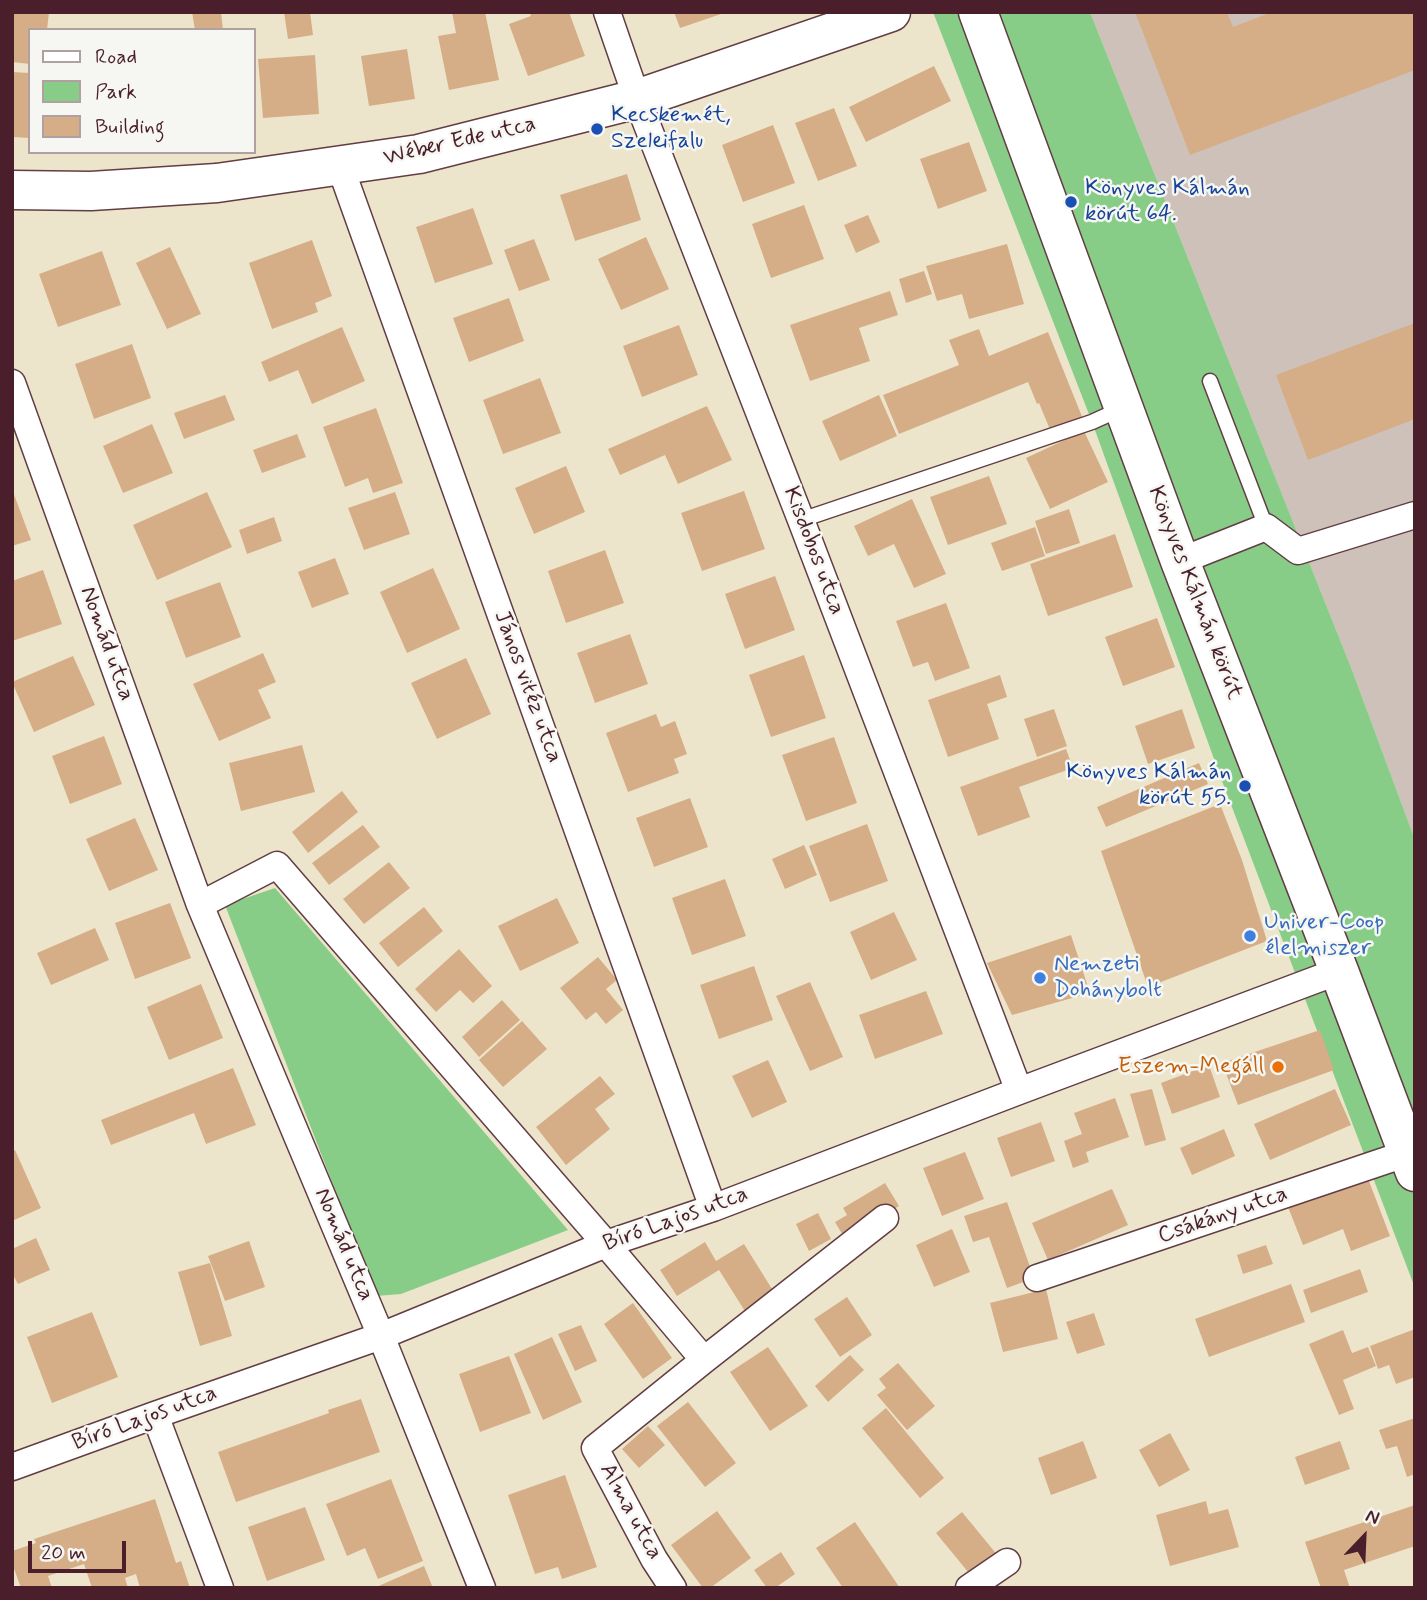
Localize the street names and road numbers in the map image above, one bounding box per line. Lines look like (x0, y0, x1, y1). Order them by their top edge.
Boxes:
street label: Wéber Ede utca (381, 111, 539, 173)
street label: Kisdobos utca (776, 483, 850, 619)
street label: Könyves Kálmán körút (1141, 483, 1247, 703)
street label: Nomád utca (73, 583, 139, 705)
street label: János vitéz utca (487, 607, 567, 767)
street label: Bíró Lajos utca (600, 1181, 752, 1259)
street label: Csákány utca (1155, 1181, 1291, 1251)
street label: Nomád utca (307, 1185, 379, 1305)
street label: Bíró Lajos utca (69, 1380, 221, 1458)
street label: Alma utca (592, 1459, 668, 1565)

